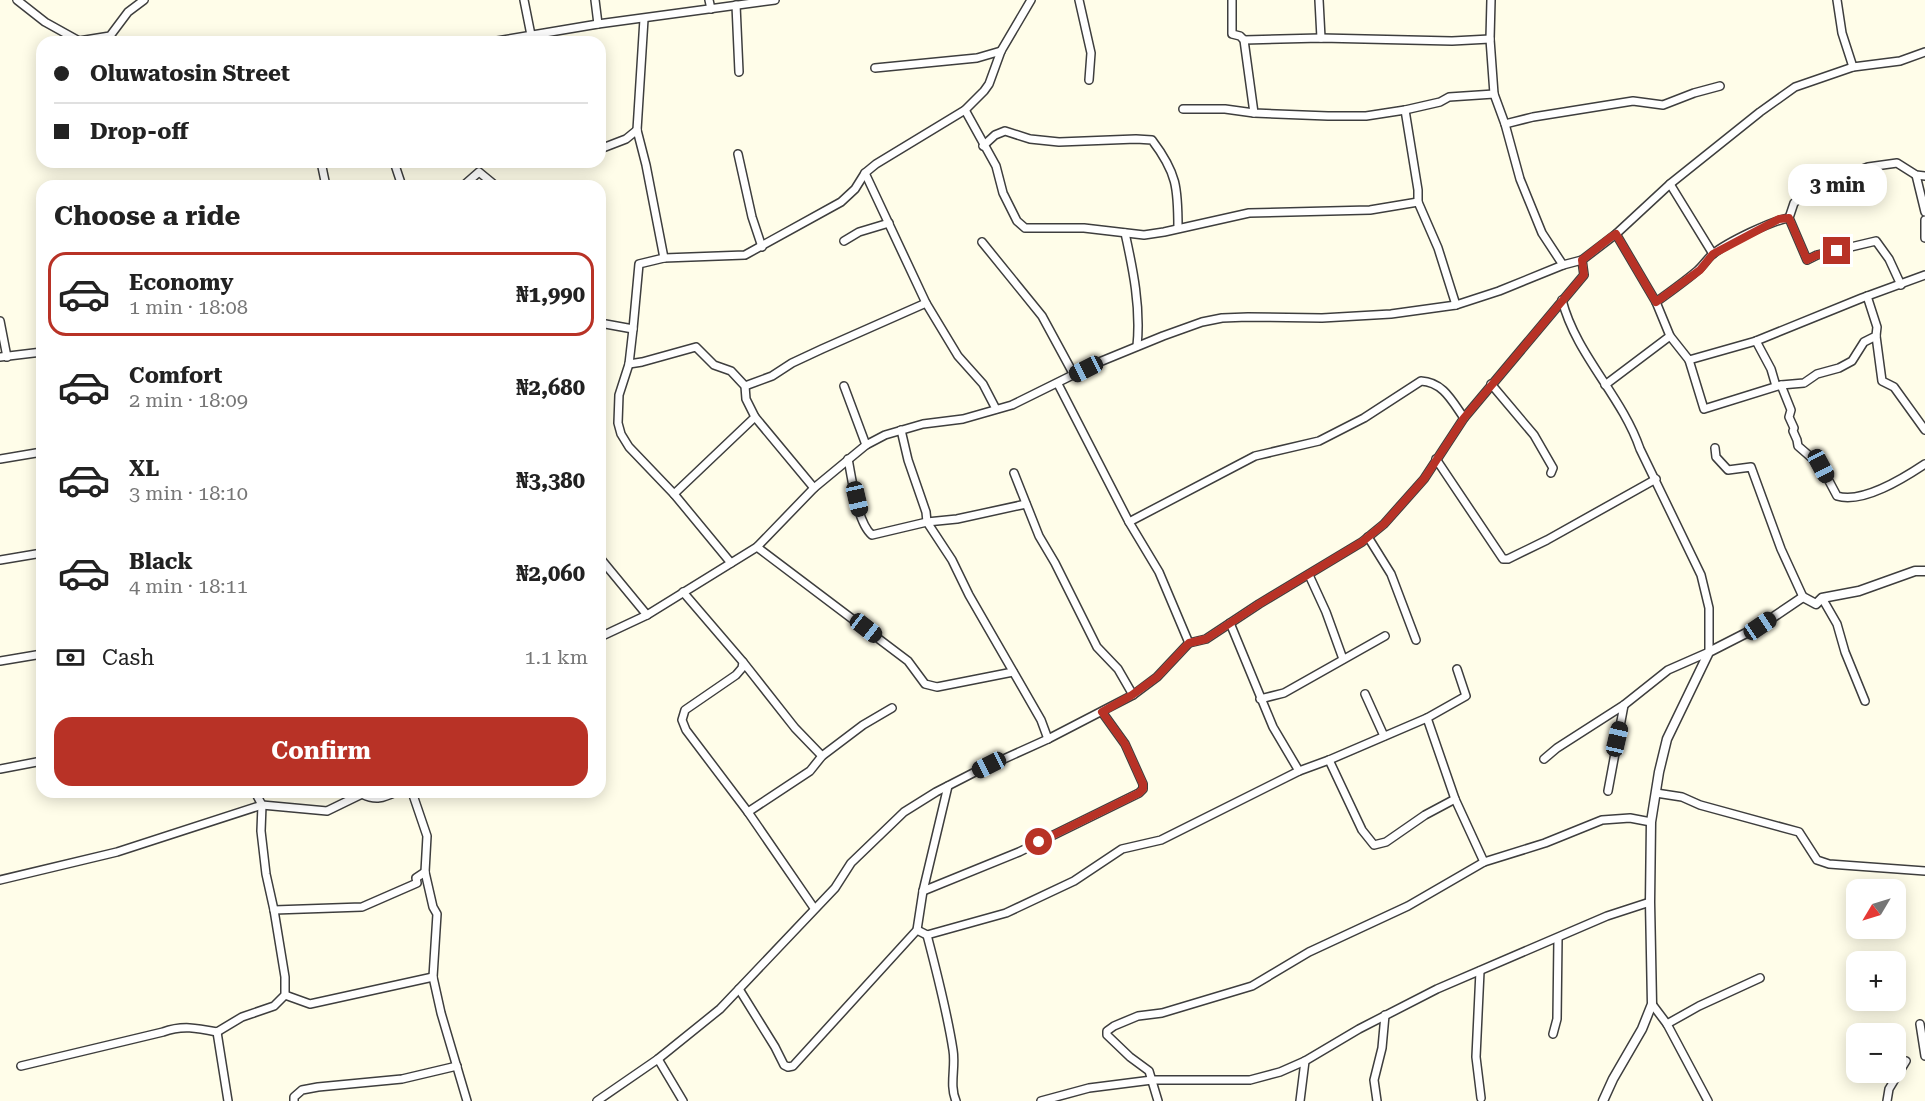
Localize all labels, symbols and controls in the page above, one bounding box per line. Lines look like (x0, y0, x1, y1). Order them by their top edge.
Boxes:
text: Oluwatosin Street (90, 61, 290, 86)
text: Drop-off (90, 119, 188, 144)
callout: 3 min (1788, 164, 1886, 206)
text: 3 min (1810, 173, 1865, 197)
text: Choose a ride (54, 200, 240, 232)
route end (1823, 237, 1850, 264)
icon: car (57, 267, 111, 321)
text: Economy (129, 270, 233, 295)
text: ₦1,990 (516, 282, 585, 307)
text: 1 min · 18:08 (129, 295, 248, 319)
car (1066, 353, 1106, 385)
icon: car (57, 360, 111, 414)
text: Comfort (129, 363, 222, 388)
text: ₦2,680 (516, 375, 585, 400)
text: 2 min · 18:09 (129, 388, 248, 412)
car (1805, 446, 1837, 486)
icon: car (57, 453, 111, 507)
text: XL (129, 456, 159, 481)
text: ₦3,380 (516, 468, 585, 493)
car (844, 479, 870, 519)
text: 3 min · 18:10 (129, 481, 248, 505)
icon: car (57, 546, 111, 600)
text: Black (129, 549, 193, 574)
text: ₦2,060 (516, 561, 585, 586)
text: 4 min · 18:11 (129, 574, 248, 598)
car (1740, 608, 1780, 644)
car (846, 610, 886, 646)
icon: cash (54, 641, 87, 674)
text: Cash (102, 645, 154, 670)
text: 1.1 km (524, 645, 588, 669)
button: Confirm (54, 717, 588, 786)
car (1604, 719, 1630, 759)
car (969, 749, 1009, 781)
route start (1025, 828, 1052, 855)
north arrow (1846, 879, 1906, 939)
map controls (1846, 879, 1906, 1083)
button: + (1846, 951, 1906, 1011)
button: − (1846, 1023, 1906, 1083)

